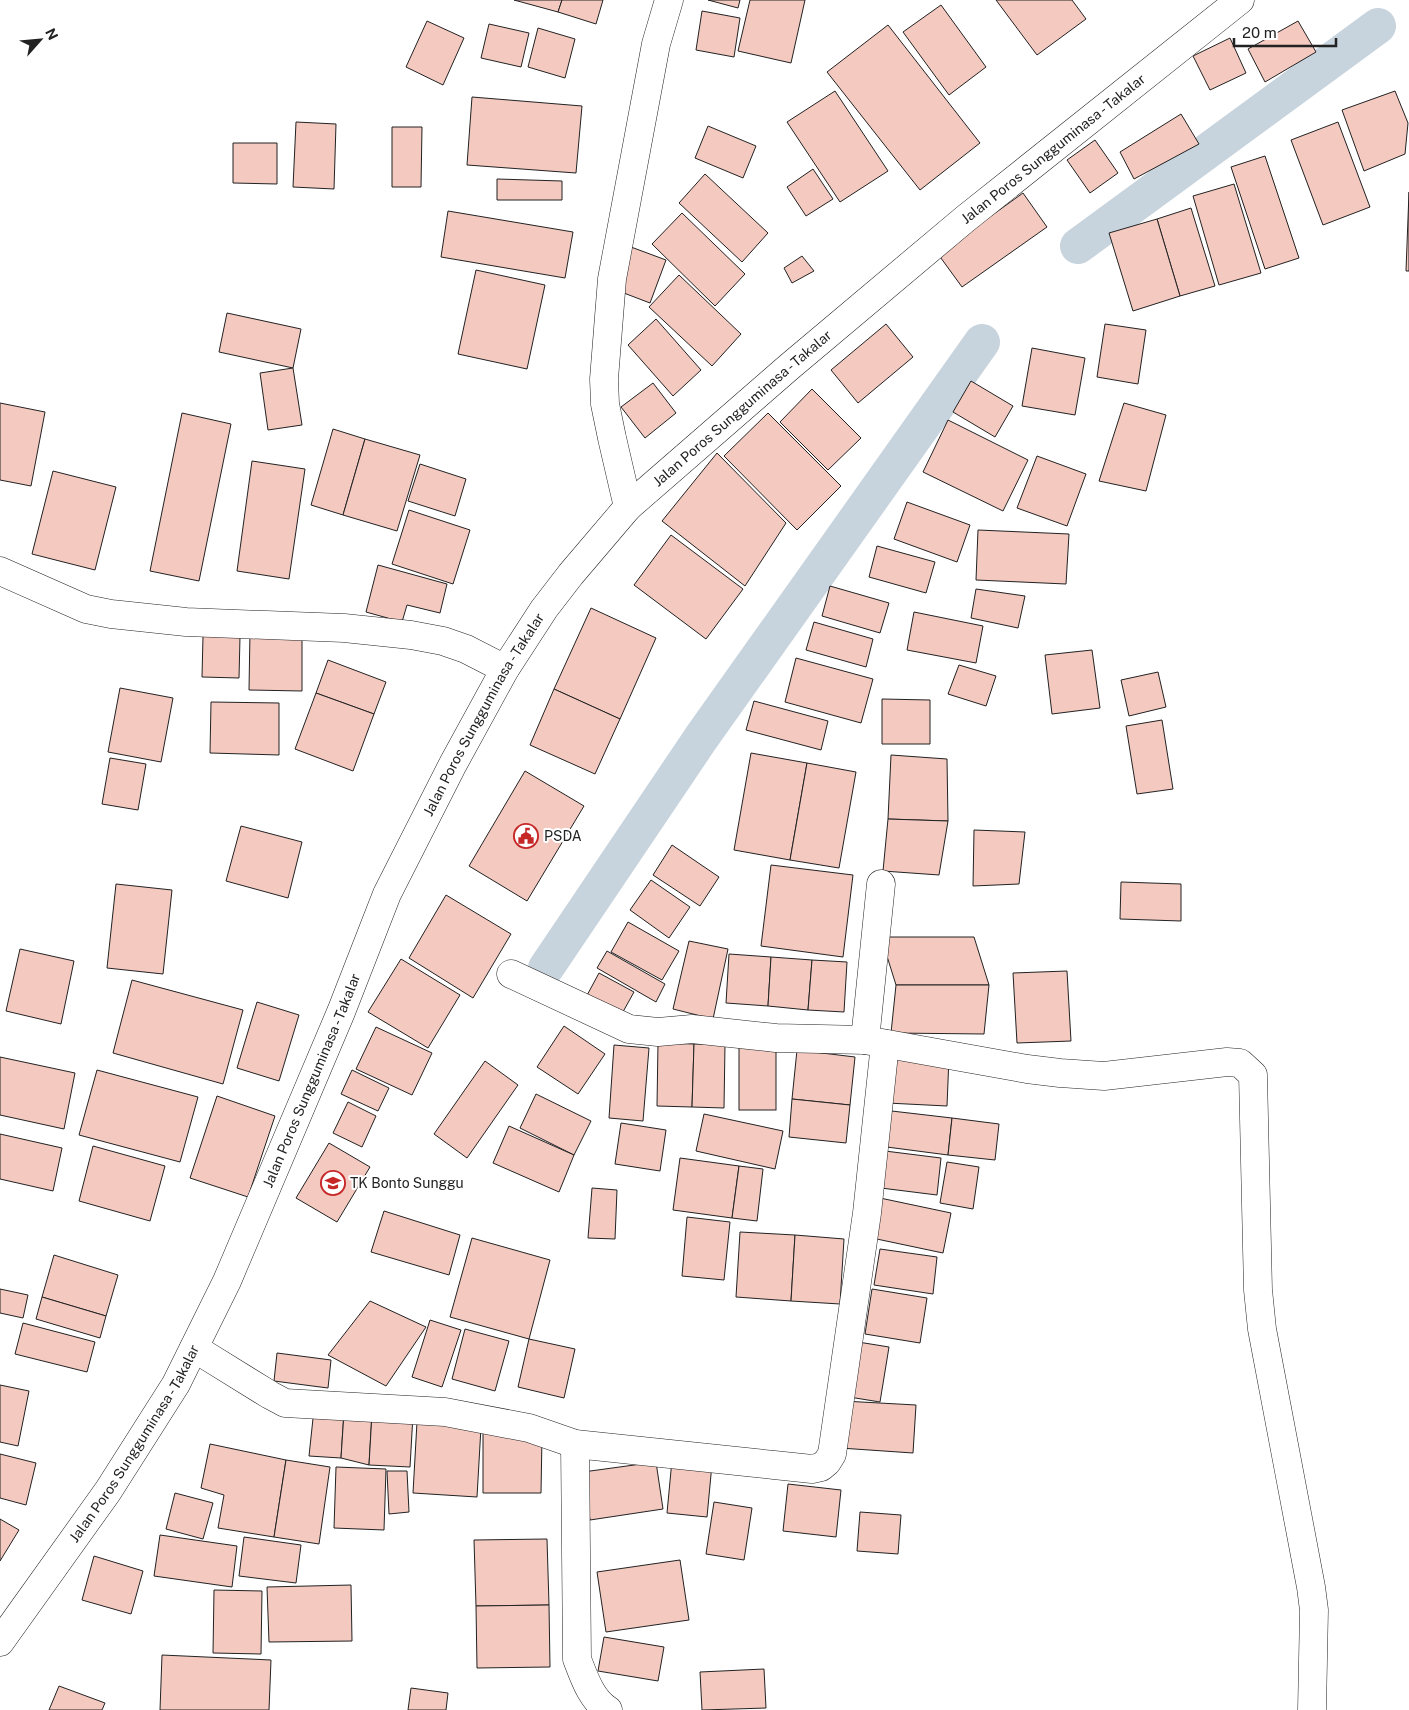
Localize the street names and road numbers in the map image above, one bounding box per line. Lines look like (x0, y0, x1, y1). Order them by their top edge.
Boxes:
street label: Jalan Poros Sungguminasa - Takalar (958, 71, 1148, 227)
street label: Jalan Poros Sungguminasa - Takalar (650, 327, 835, 490)
street label: Jalan Poros Sungguminasa - Takalar (420, 610, 547, 819)
street label: Jalan Poros Sungguminasa - Takalar (260, 971, 363, 1190)
street label: Jalan Poros Sungguminasa - Takalar (66, 1342, 202, 1545)

